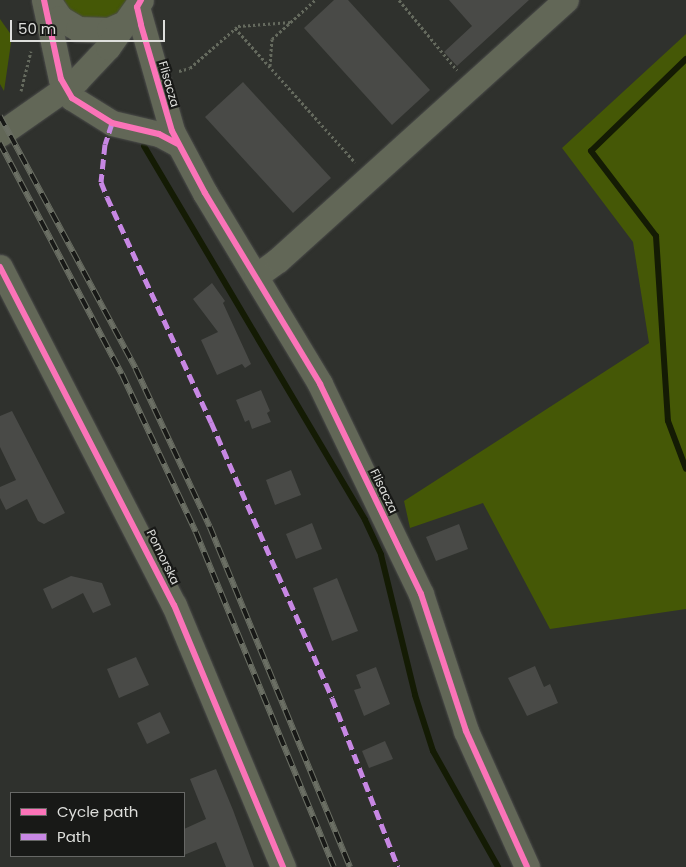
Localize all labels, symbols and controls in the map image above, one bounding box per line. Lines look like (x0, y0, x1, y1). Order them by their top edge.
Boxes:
scale bar (12, 10, 168, 42)
text: 50 m (18, 18, 56, 39)
street label: Flisacza (156, 59, 182, 109)
street label: Flisacza (367, 467, 401, 515)
street label: Pomorska (143, 527, 183, 587)
legend (10, 792, 185, 857)
text: Cycle path (57, 801, 138, 822)
text: Path (57, 826, 91, 847)

